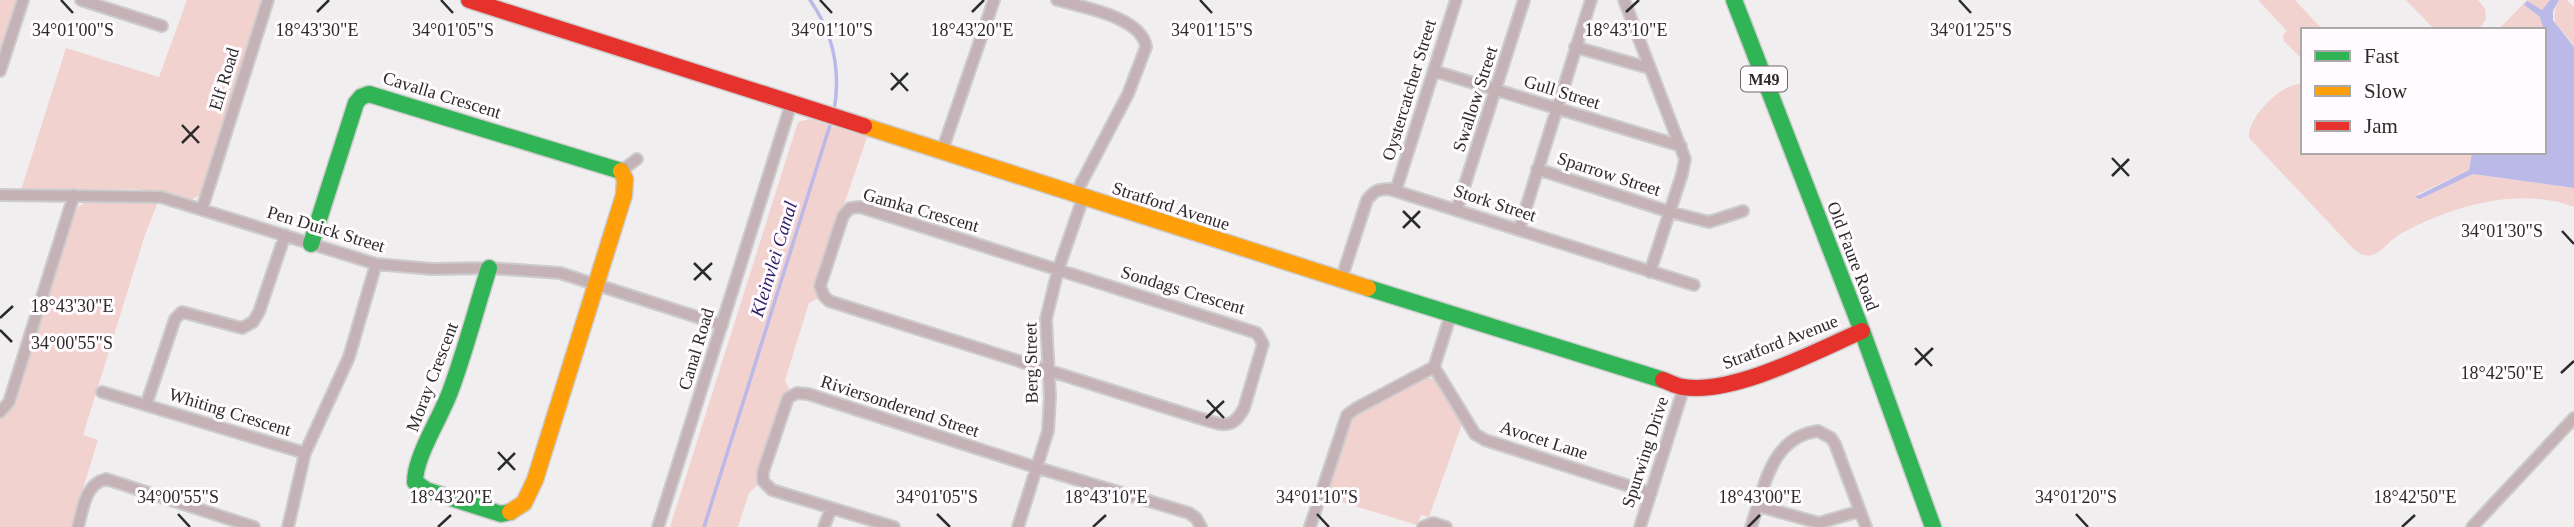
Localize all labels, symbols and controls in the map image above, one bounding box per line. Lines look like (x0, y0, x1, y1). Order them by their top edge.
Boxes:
street label: Oystercatcher Street (1378, 17, 1440, 163)
text: 34°01'00"S (32, 20, 114, 40)
text: 18°43'30"E (276, 20, 358, 40)
text: 34°01'05"S (412, 20, 494, 40)
text: 34°01'10"S (791, 20, 873, 40)
text: 18°43'20"E (931, 20, 1013, 40)
text: 34°01'15"S (1171, 20, 1253, 40)
text: 18°43'10"E (1585, 20, 1667, 40)
text: 34°01'25"S (1930, 20, 2012, 40)
legend (2301, 28, 2546, 154)
street label: Swallow Street (1449, 44, 1501, 154)
text: Fast (2364, 44, 2399, 68)
street label: Elf Road (205, 45, 243, 113)
road number: M49 (1741, 66, 1787, 92)
street label: Cavalla Crescent (381, 68, 503, 122)
street label: Gull Street (1522, 71, 1602, 113)
text: Slow (2364, 79, 2408, 103)
text: Jam (2364, 114, 2398, 138)
street label: Sparrow Street (1555, 148, 1663, 200)
street label: Stratford Avenue (1110, 178, 1232, 234)
street label: Stork Street (1451, 180, 1539, 226)
street label: Gamka Crescent (861, 184, 981, 236)
water label: Kleinvlei Canal (746, 199, 801, 320)
street label: Old Faure Road (1823, 199, 1883, 313)
street label: Pen Duick Street (265, 202, 387, 256)
text: 34°01'30"S (2461, 221, 2543, 241)
street label: Sondags Crescent (1119, 262, 1247, 318)
text: 18°43'30"E (31, 296, 113, 316)
street label: Canal Road (674, 306, 718, 392)
street label: Stratford Avenue (1719, 311, 1841, 373)
street label: Moray Crescent (402, 320, 462, 434)
street label: Berg Street (1020, 322, 1042, 404)
text: 34°00'55"S (31, 333, 113, 353)
text: 18°42'50"E (2461, 363, 2543, 383)
street label: Riviersonderend Street (818, 371, 982, 441)
street label: Whiting Crescent (167, 384, 293, 440)
street label: Spurwing Drive (1618, 394, 1672, 510)
street label: Avocet Lane (1498, 416, 1590, 464)
text: 34°00'55"S (137, 487, 219, 507)
text: 18°43'20"E (410, 487, 492, 507)
text: 34°01'05"S (896, 487, 978, 507)
text: 18°43'10"E (1065, 487, 1147, 507)
text: 34°01'10"S (1276, 487, 1358, 507)
text: 18°43'00"E (1719, 487, 1801, 507)
text: 34°01'20"S (2035, 487, 2117, 507)
text: 18°42'50"E (2374, 487, 2456, 507)

